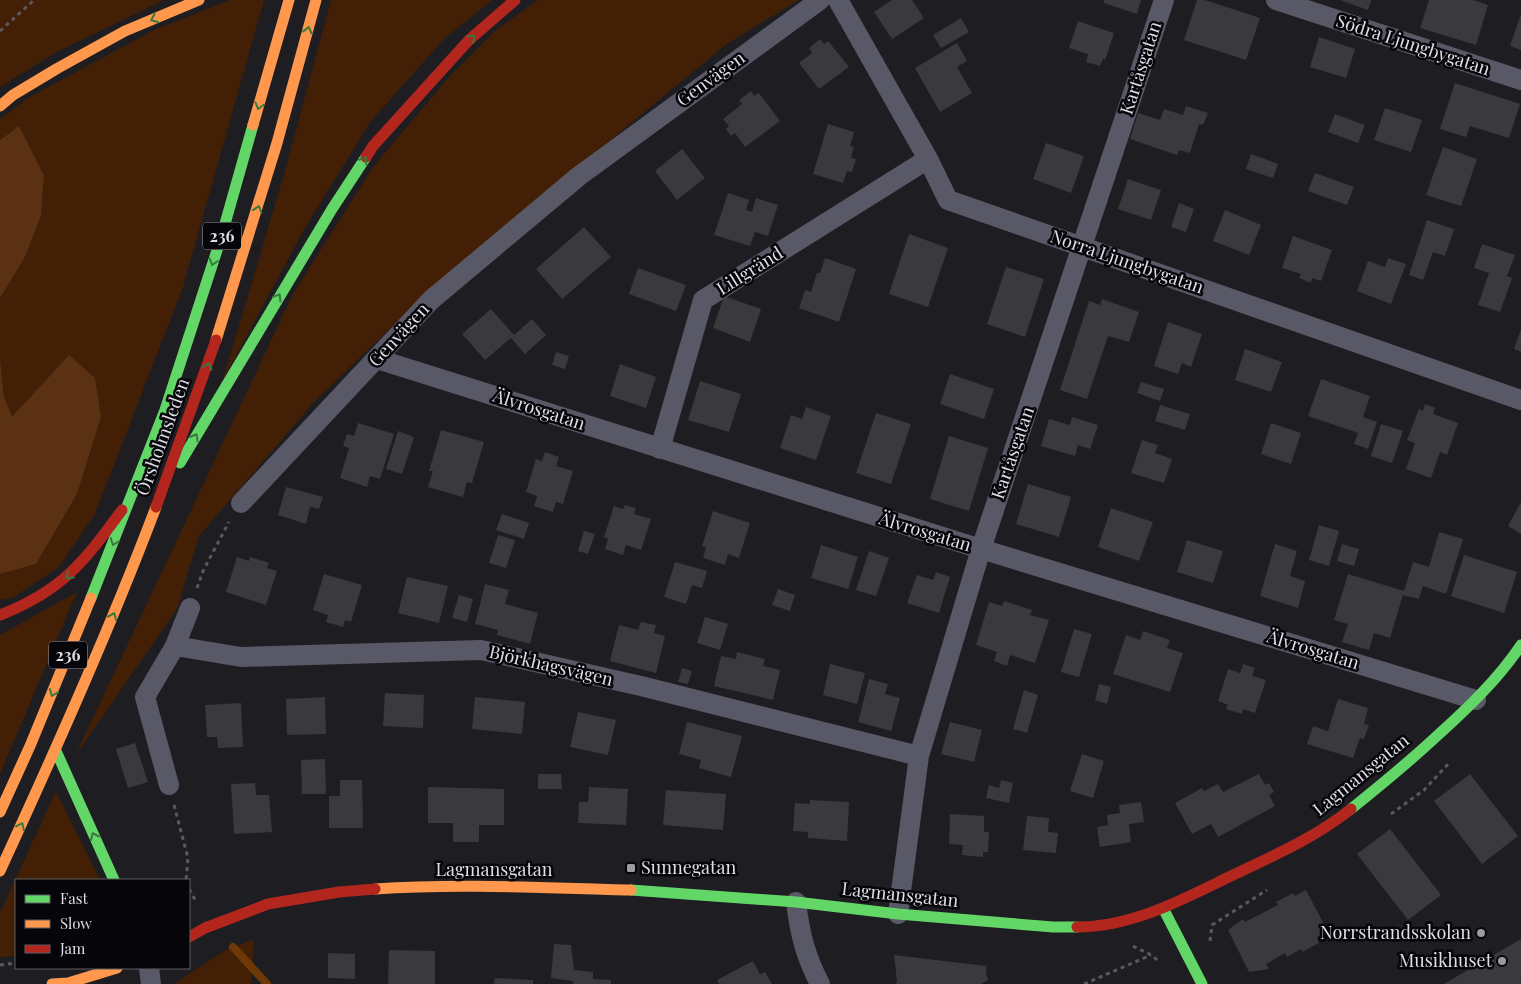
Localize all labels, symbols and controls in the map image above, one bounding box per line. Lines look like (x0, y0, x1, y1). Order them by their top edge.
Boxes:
street label: Södra Ljungbygatan (1333, 8, 1494, 80)
one-way arrow (150, 12, 159, 23)
street label: Kartåsgatan (1114, 18, 1166, 117)
one-way arrow (303, 27, 313, 35)
one-way arrow (466, 35, 475, 44)
street label: Genvägen (671, 45, 750, 111)
one-way arrow (255, 102, 265, 110)
one-way arrow (358, 156, 367, 165)
one-way arrow (252, 206, 262, 214)
road number: 236 (203, 222, 241, 250)
street label: Norra Ljungbygatan (1047, 224, 1207, 299)
street label: Lillgränd (712, 240, 788, 300)
one-way arrow (209, 258, 219, 266)
one-way arrow (272, 294, 282, 303)
street label: Genvägen (362, 297, 434, 371)
one-way arrow (202, 362, 212, 371)
street label: Örsholmsleden (130, 374, 194, 499)
street label: Älvrosgatan (489, 383, 589, 435)
street label: Kartåsgatan (985, 403, 1039, 502)
one-way arrow (189, 434, 199, 443)
street label: Älvrosgatan (875, 505, 975, 557)
one-way arrow (110, 537, 120, 546)
one-way arrow (65, 570, 74, 579)
one-way arrow (108, 613, 118, 621)
street label: Älvrosgatan (1263, 623, 1363, 675)
street label: Björkhagsvägen (487, 639, 616, 691)
road number: 236 (49, 642, 87, 668)
one-way arrow (48, 688, 58, 696)
street label: Lagmansgatan (1307, 728, 1414, 820)
one-way arrow (14, 822, 25, 831)
one-way arrow (89, 832, 100, 841)
place label: Sunnegatan (641, 855, 736, 879)
street label: Lagmansgatan (435, 857, 553, 881)
marker: Sunnegatan (625, 862, 637, 874)
street label: Lagmansgatan (841, 876, 960, 912)
legend (15, 879, 190, 969)
text: Fast (60, 888, 89, 908)
text: Slow (60, 913, 92, 933)
place label: Norrstrandsskolan (1320, 920, 1471, 944)
marker: Norrstrandsskolan (1475, 927, 1487, 939)
text: Jam (59, 938, 86, 958)
place label: Musikhuset (1399, 948, 1493, 972)
marker: Musikhuset (1496, 955, 1508, 967)

